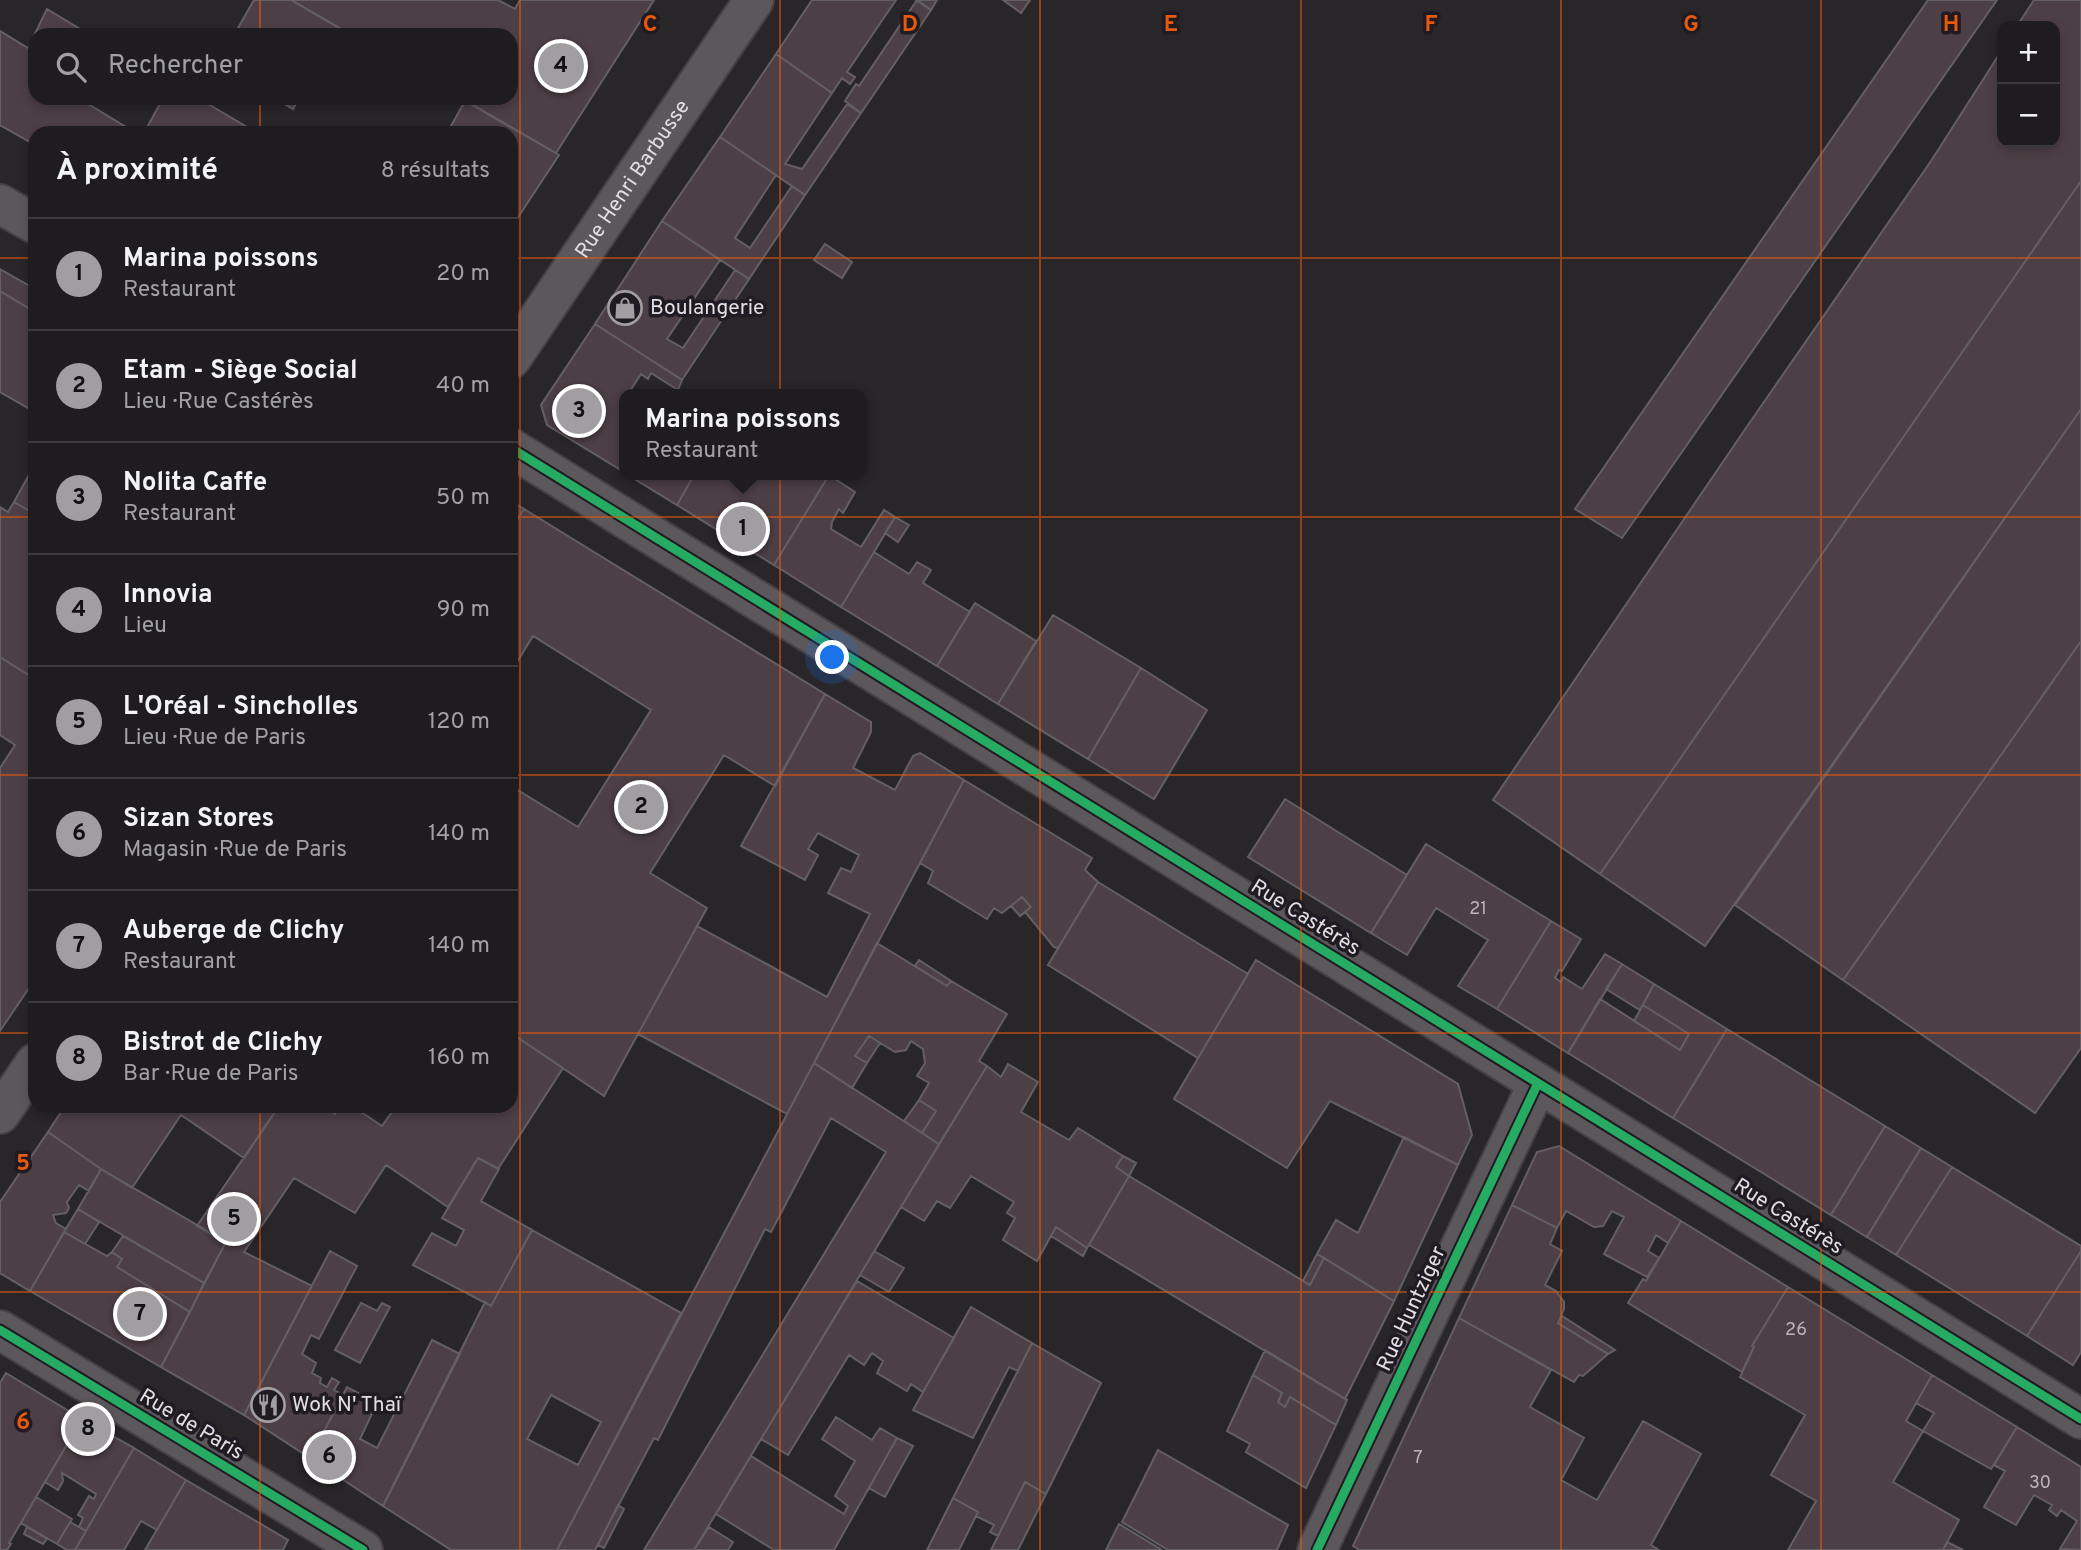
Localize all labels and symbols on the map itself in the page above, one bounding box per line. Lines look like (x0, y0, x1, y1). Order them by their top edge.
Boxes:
text: C (643, 11, 657, 40)
text: D (902, 11, 918, 40)
text: E (1164, 11, 1178, 40)
text: F (1424, 11, 1438, 40)
text: G (1683, 11, 1699, 40)
text: H (1943, 11, 1959, 40)
pin: 4 (538, 40, 584, 92)
street label: Rue Henri Barbusse (569, 95, 696, 264)
shop icon: Boulangerie (606, 289, 644, 327)
place label: Boulangerie (650, 295, 764, 322)
pin: 3 (556, 385, 602, 437)
pin: 1 (720, 503, 766, 555)
your location (815, 640, 849, 674)
pin: 2 (618, 781, 664, 833)
street label: Rue Castérès (1245, 874, 1365, 962)
house number: 21 (1469, 898, 1487, 921)
text: 5 (16, 1150, 30, 1179)
street label: Rue Castérès (1728, 1173, 1848, 1261)
pin: 5 (211, 1193, 257, 1245)
street label: Rue Huntziger (1371, 1242, 1453, 1376)
pin: 7 (117, 1288, 163, 1340)
house number: 26 (1785, 1319, 1807, 1342)
street label: Rue de Paris (134, 1383, 248, 1467)
restaurant icon: Wok N' Thaï (249, 1386, 287, 1424)
place label: Wok N' Thaï (292, 1392, 402, 1419)
pin: 8 (65, 1403, 111, 1455)
text: 6 (16, 1409, 30, 1438)
pin: 6 (306, 1431, 352, 1483)
house number: 7 (1413, 1447, 1423, 1470)
house number: 30 (2029, 1472, 2051, 1495)

